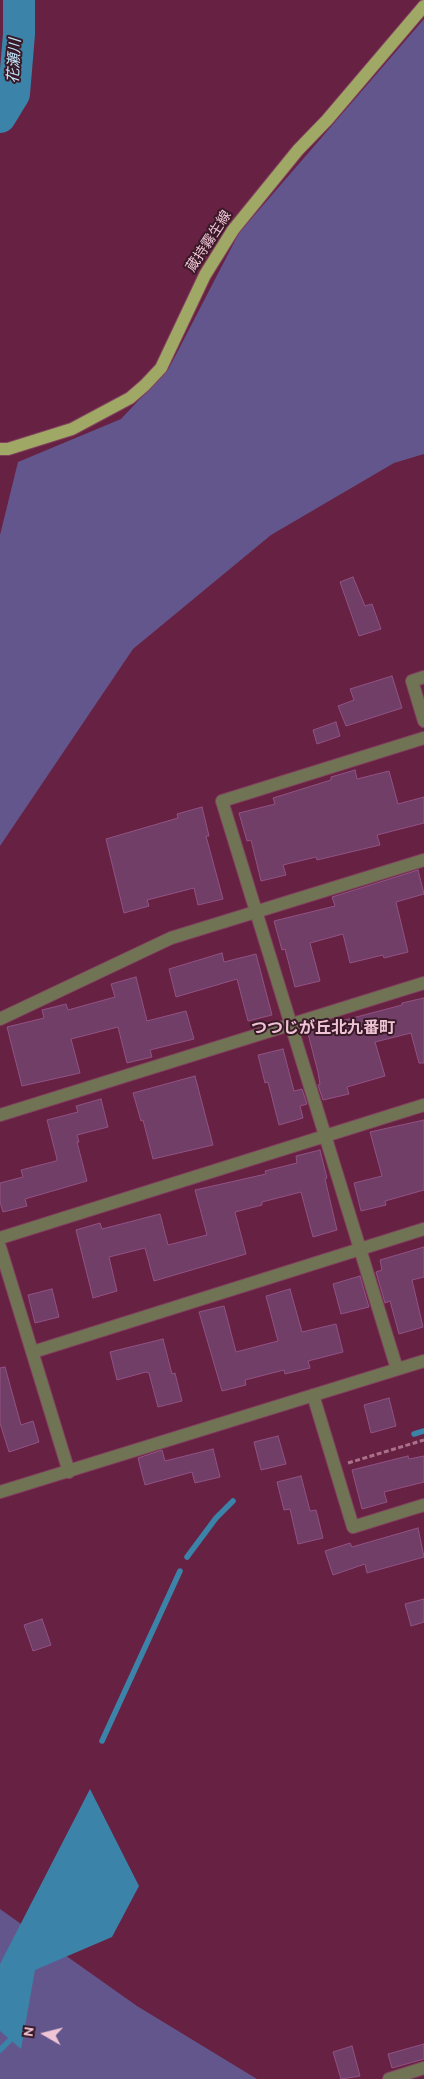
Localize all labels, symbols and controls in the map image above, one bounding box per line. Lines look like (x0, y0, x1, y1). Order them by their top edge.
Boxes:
water label: 花瀬川 (6, 38, 26, 84)
street label: 蔵持霧生線 (184, 208, 236, 276)
district label: つつじが丘北九番町 (251, 1020, 395, 1040)
north arrow (20, 2009, 70, 2059)
text: N (21, 2026, 39, 2038)

